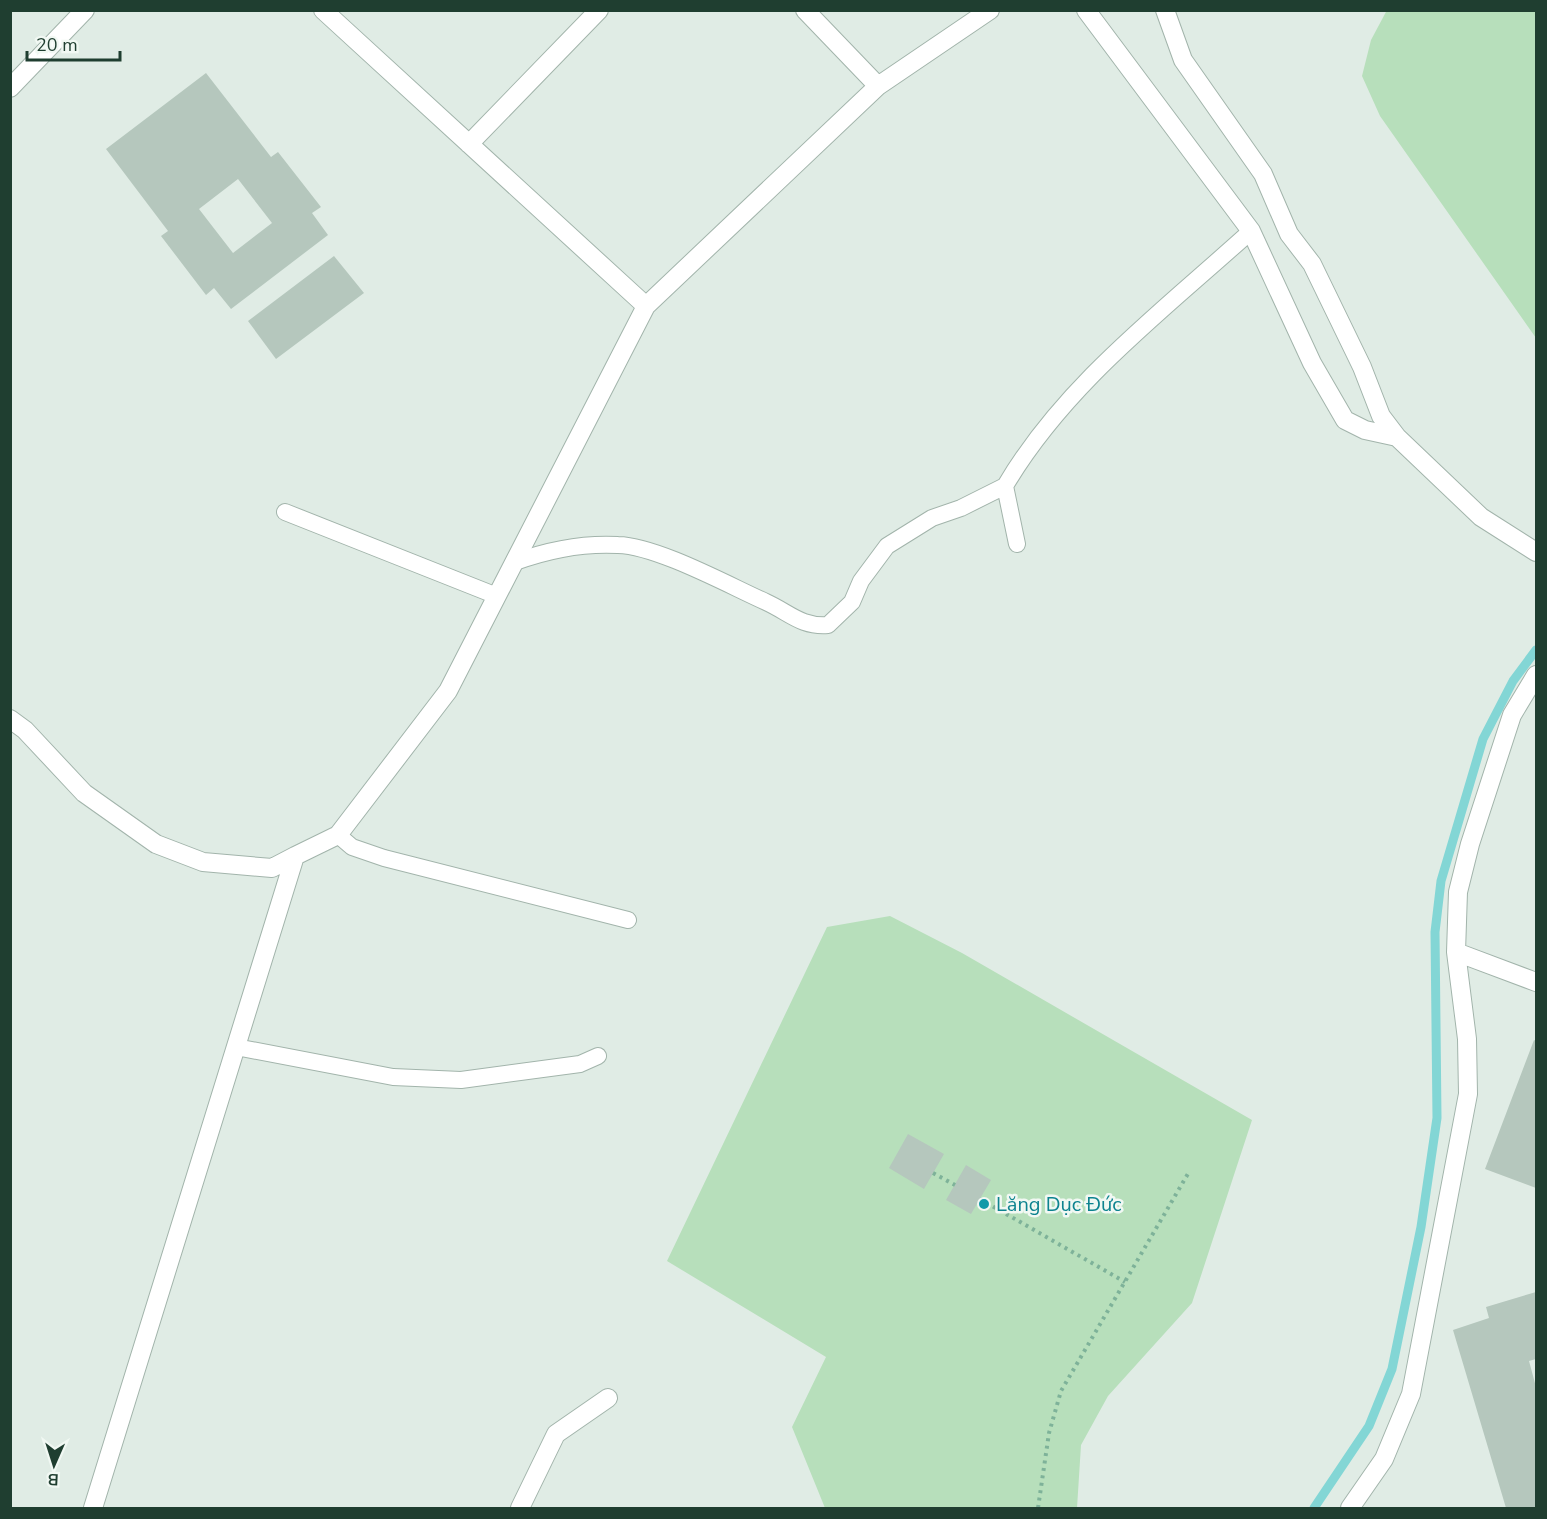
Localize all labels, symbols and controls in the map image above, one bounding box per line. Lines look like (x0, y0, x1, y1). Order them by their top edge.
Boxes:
scale bar (27, 24, 120, 62)
text: 20 m (36, 33, 78, 57)
place label: Lăng Dục Đức (996, 1191, 1121, 1218)
marker: Lăng Dục Đức (977, 1197, 991, 1211)
north arrow (24, 1435, 84, 1495)
text: B (47, 1468, 59, 1490)

